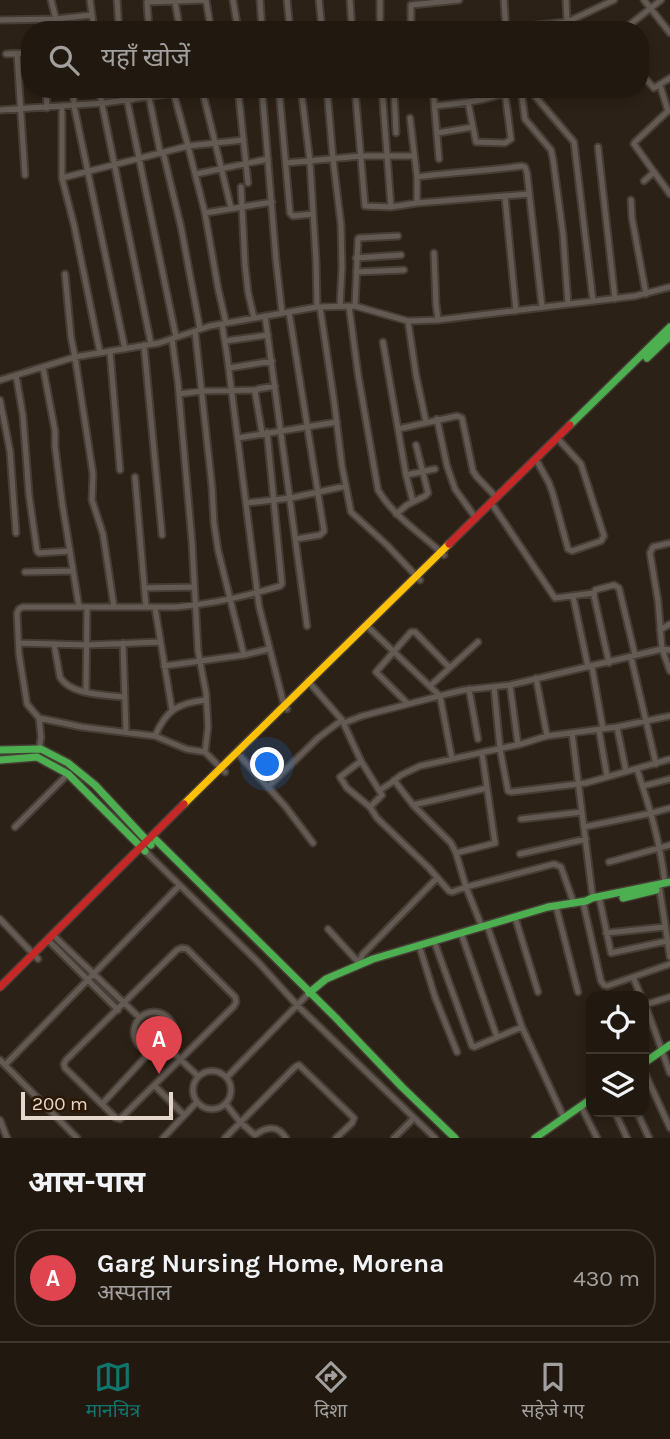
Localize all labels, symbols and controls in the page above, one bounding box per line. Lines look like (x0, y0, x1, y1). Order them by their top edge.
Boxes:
search box (21, 21, 649, 98)
icon: search (45, 41, 83, 79)
text: यहाँ खोजें (101, 42, 190, 73)
your location (250, 747, 284, 781)
map controls (586, 991, 649, 1117)
button: locate (586, 991, 649, 1054)
pin: A (136, 1016, 182, 1074)
button: layers (586, 1054, 649, 1117)
scale bar (21, 1089, 173, 1121)
text: 200 m (32, 1093, 88, 1115)
text: आस-पास (28, 1164, 145, 1200)
text: Garg Nursing Home, Morena (97, 1248, 444, 1279)
text: A (46, 1265, 60, 1292)
text: 430 m (573, 1265, 640, 1292)
text: अस्पताल (97, 1279, 171, 1306)
tab: मानचित्र (86, 1358, 140, 1425)
tab: दिशा (312, 1358, 350, 1425)
tab: सहेजे गए (521, 1358, 584, 1425)

